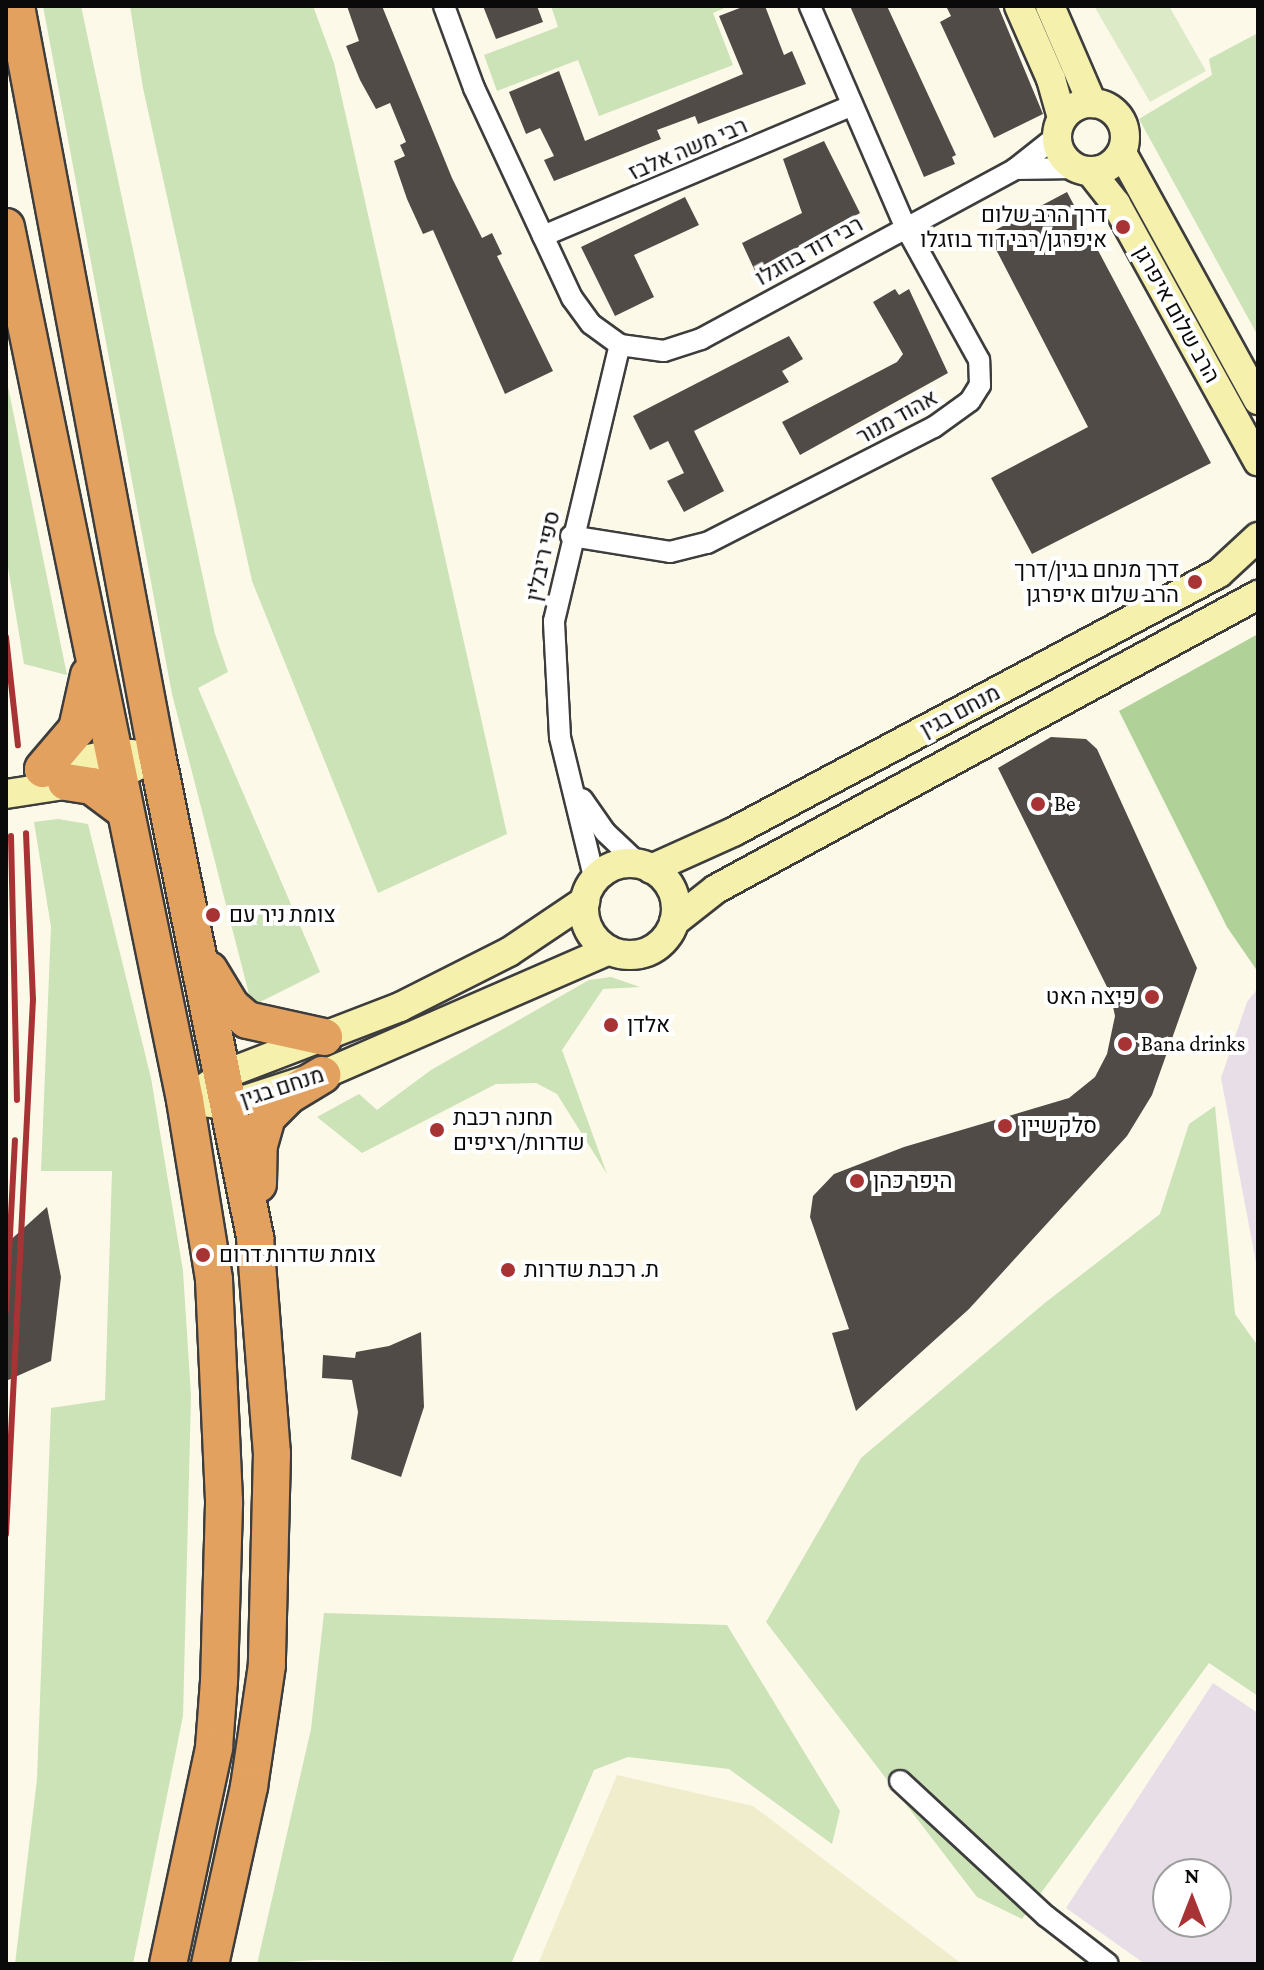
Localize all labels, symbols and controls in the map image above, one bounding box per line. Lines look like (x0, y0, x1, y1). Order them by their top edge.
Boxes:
street label: רבי משה אלבז (625, 112, 751, 186)
place label: דרך הרב שלום איפרגן/רבי דוד בוזגלו (920, 201, 1107, 252)
street label: רבי דוד בוזגלו (751, 211, 867, 291)
marker: דרך הרב שלום איפרגן/רבי דוד בוזגלו (1114, 218, 1132, 236)
street label: הרב שלום איפרגן (1128, 241, 1226, 387)
street label: אהוד מנור (852, 384, 942, 450)
street label: ספי ריבלין (521, 508, 565, 604)
place label: דרך מנחם בגין/דרך הרב שלום איפרגן (1014, 556, 1179, 608)
marker: דרך מנחם בגין/דרך הרב שלום איפרגן (1186, 573, 1204, 591)
street label: מנחם בגין (916, 679, 1004, 743)
place label: Be (1054, 791, 1076, 817)
marker: Be (1029, 795, 1047, 813)
place label: צומת ניר עם (229, 902, 336, 928)
marker: צומת ניר עם (204, 906, 222, 924)
place label: פיצה האט (1046, 984, 1136, 1010)
marker: פיצה האט (1143, 988, 1161, 1006)
place label: אלדן (627, 1012, 670, 1038)
marker: אלדן (602, 1016, 620, 1034)
place label: Bana drinks (1141, 1031, 1245, 1057)
marker: Bana drinks (1116, 1035, 1134, 1053)
street label: מנחם בגין (237, 1061, 327, 1113)
place label: תחנה רכבת שדרות/רציפים (453, 1104, 585, 1156)
place label: סלקשיין (1021, 1113, 1097, 1139)
marker: סלקשיין (996, 1117, 1014, 1135)
marker: תחנה רכבת שדרות/רציפים (428, 1121, 446, 1139)
place label: היפר כהן (873, 1168, 952, 1194)
marker: היפר כהן (848, 1172, 866, 1190)
place label: צומת שדרות דרום (219, 1242, 376, 1268)
marker: צומת שדרות דרום (194, 1246, 212, 1264)
place label: ת. רכבת שדרות (524, 1257, 659, 1283)
marker: ת. רכבת שדרות (499, 1261, 517, 1279)
north arrow (1152, 1858, 1232, 1938)
text: N (1185, 1863, 1200, 1888)

